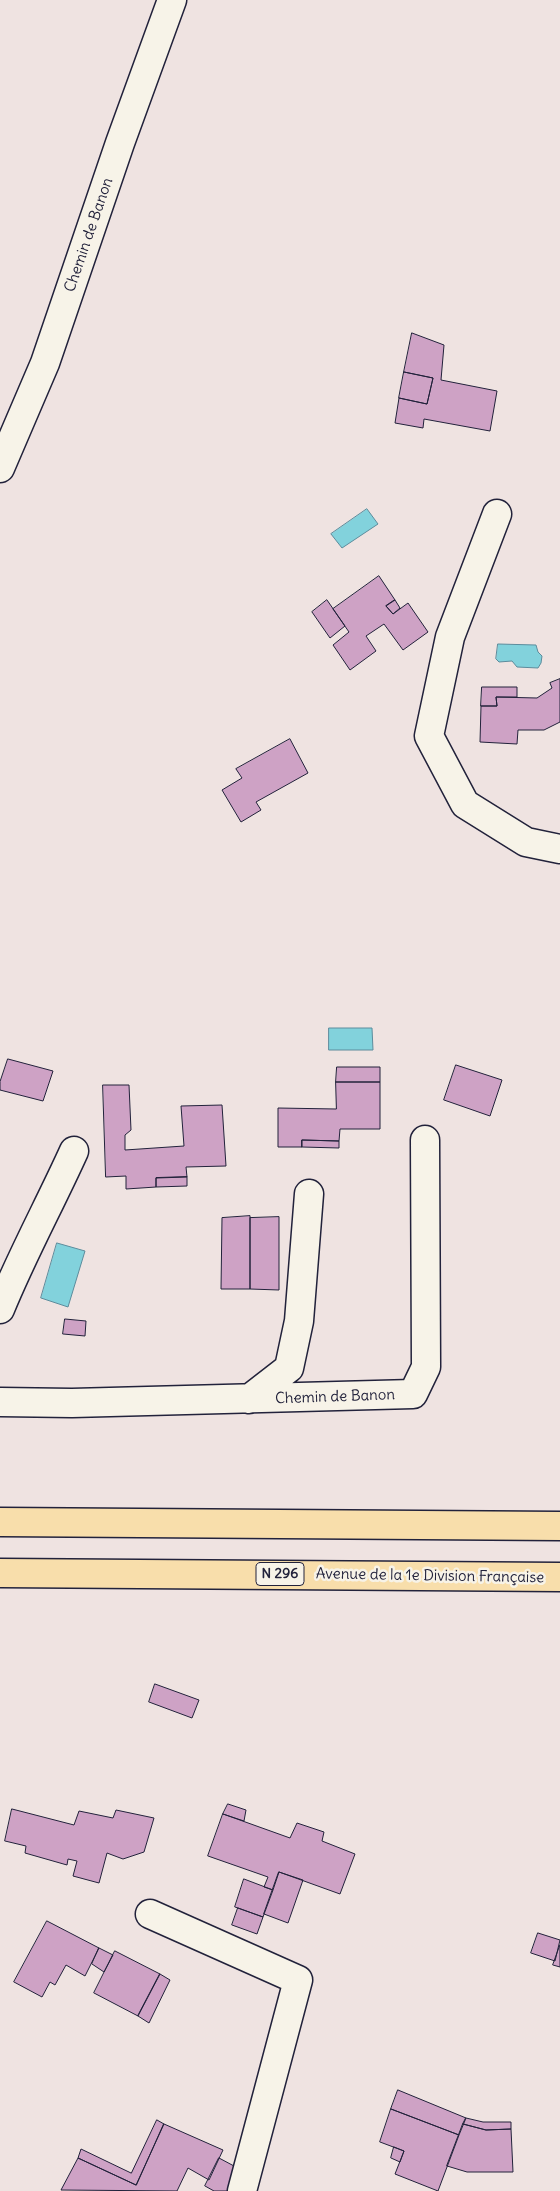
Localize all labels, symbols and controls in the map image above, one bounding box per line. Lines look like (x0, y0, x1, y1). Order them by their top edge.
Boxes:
street label: Chemin de Banon (61, 175, 117, 295)
street label: Chemin de Banon (275, 1386, 395, 1408)
road number: N 296 (256, 1562, 304, 1586)
street label: Avenue de la 1e Division Française (316, 1565, 544, 1587)

